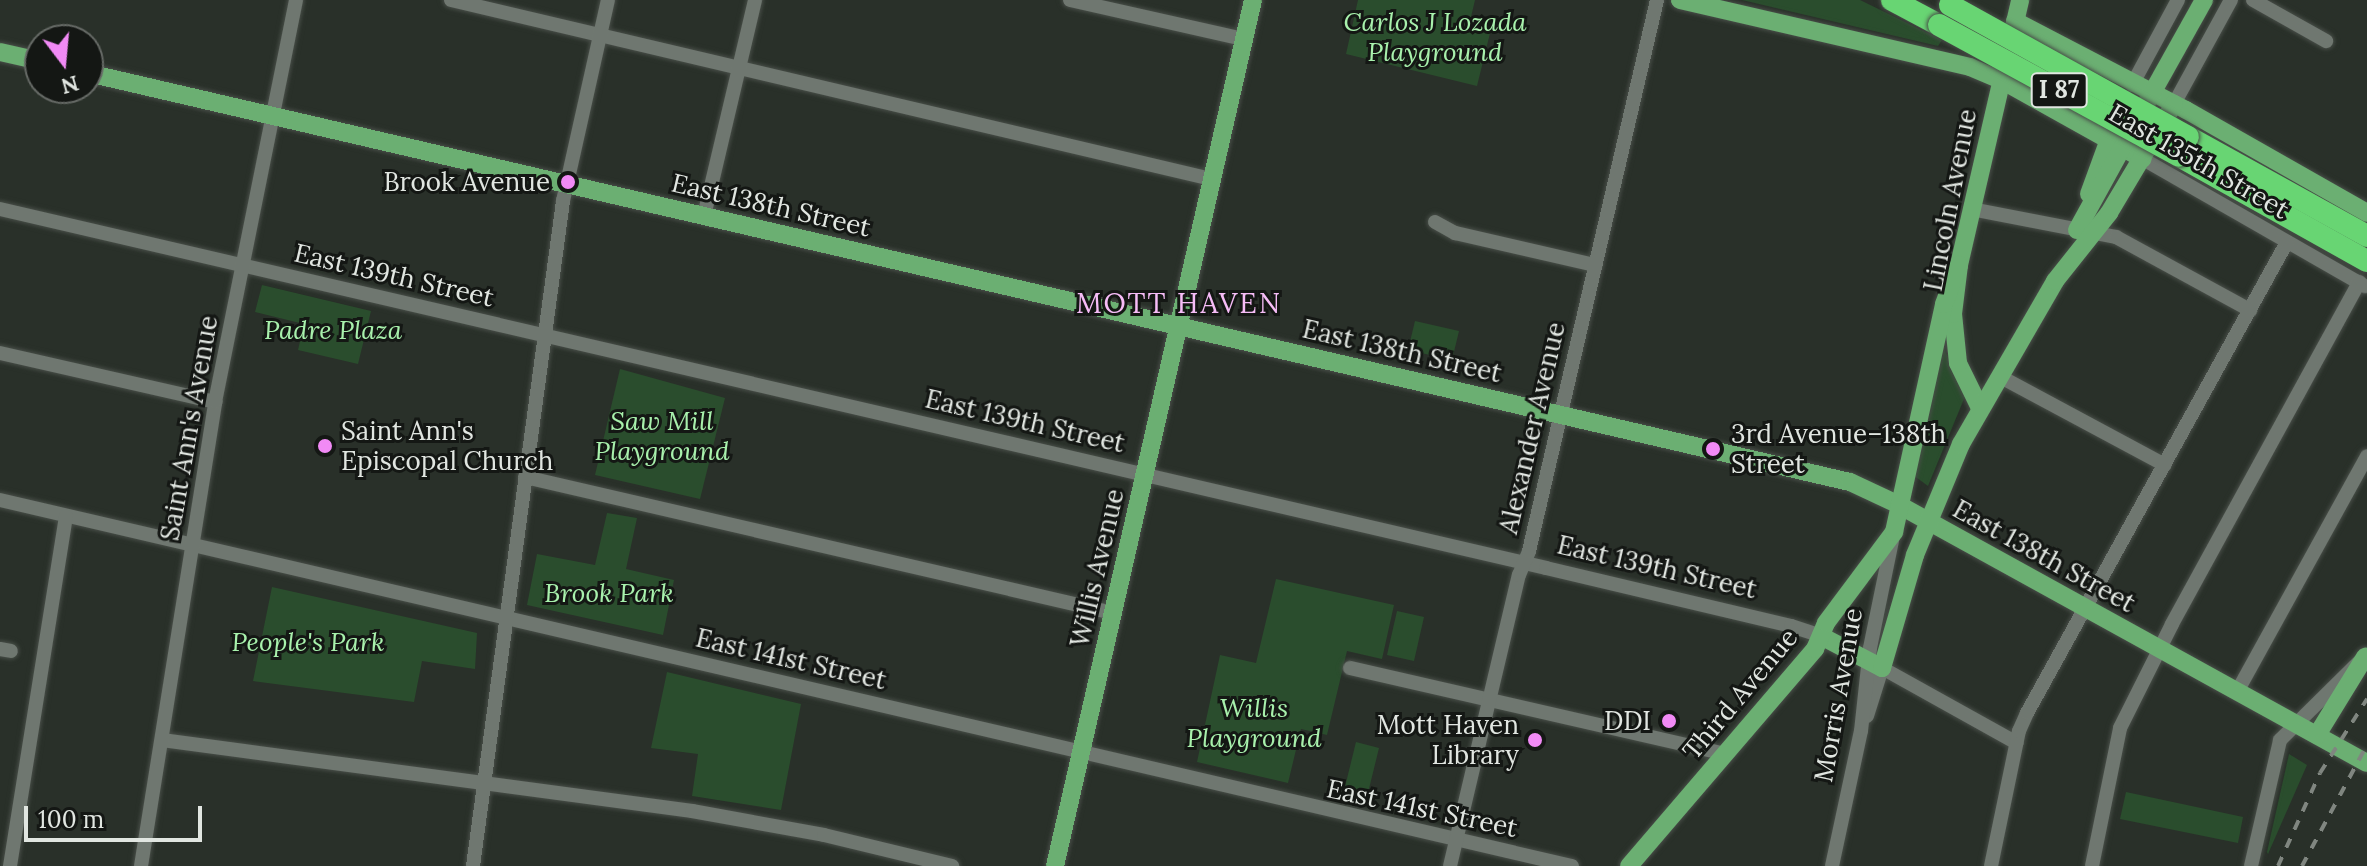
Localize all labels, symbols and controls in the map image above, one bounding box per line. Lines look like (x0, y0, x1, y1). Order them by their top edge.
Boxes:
park label: Carlos J Lozada Playground (1344, 6, 1526, 68)
north arrow (24, 24, 104, 104)
text: N (58, 69, 82, 101)
road number: I 87 (2029, 70, 2089, 110)
street label: East 135th Street (2103, 97, 2295, 225)
street label: Lincoln Avenue (1917, 106, 1983, 294)
place label: Brook Avenue (383, 166, 550, 198)
street label: East 138th Street (668, 167, 874, 243)
marker: Brook Avenue (557, 171, 579, 193)
street label: East 139th Street (291, 237, 497, 313)
district label: MOTT HAVEN (1076, 286, 1282, 320)
street label: Saint Ann's Avenue (154, 313, 224, 543)
street label: East 138th Street (1299, 313, 1505, 389)
park label: Padre Plaza (264, 314, 402, 346)
street label: Alexander Avenue (1492, 319, 1572, 537)
street label: East 139th Street (922, 383, 1128, 459)
park label: Saw Mill Playground (595, 405, 729, 466)
place label: Saint Ann's Episcopal Church (341, 415, 553, 476)
place label: 3rd Avenue–138th Street (1731, 418, 1946, 480)
marker: Saint Ann's Episcopal Church (316, 437, 334, 455)
marker: 3rd Avenue–138th Street (1702, 438, 1724, 460)
street label: Willis Avenue (1064, 486, 1130, 650)
street label: East 138th Street (1948, 493, 2140, 619)
street label: East 139th Street (1554, 529, 1760, 605)
park label: Brook Park (544, 577, 674, 609)
street label: Morris Avenue (1807, 606, 1869, 784)
street label: East 141st Street (693, 622, 889, 696)
street label: Third Avenue (1676, 622, 1804, 766)
park label: People's Park (231, 626, 385, 658)
park label: Willis Playground (1187, 692, 1321, 754)
place label: DDI (1604, 705, 1651, 737)
place label: Mott Haven Library (1377, 709, 1519, 770)
marker: DDI (1658, 710, 1680, 732)
marker: Mott Haven Library (1526, 731, 1544, 749)
street label: East 141st Street (1324, 773, 1520, 843)
scale bar (28, 790, 206, 840)
text: 100 m (38, 804, 104, 835)

